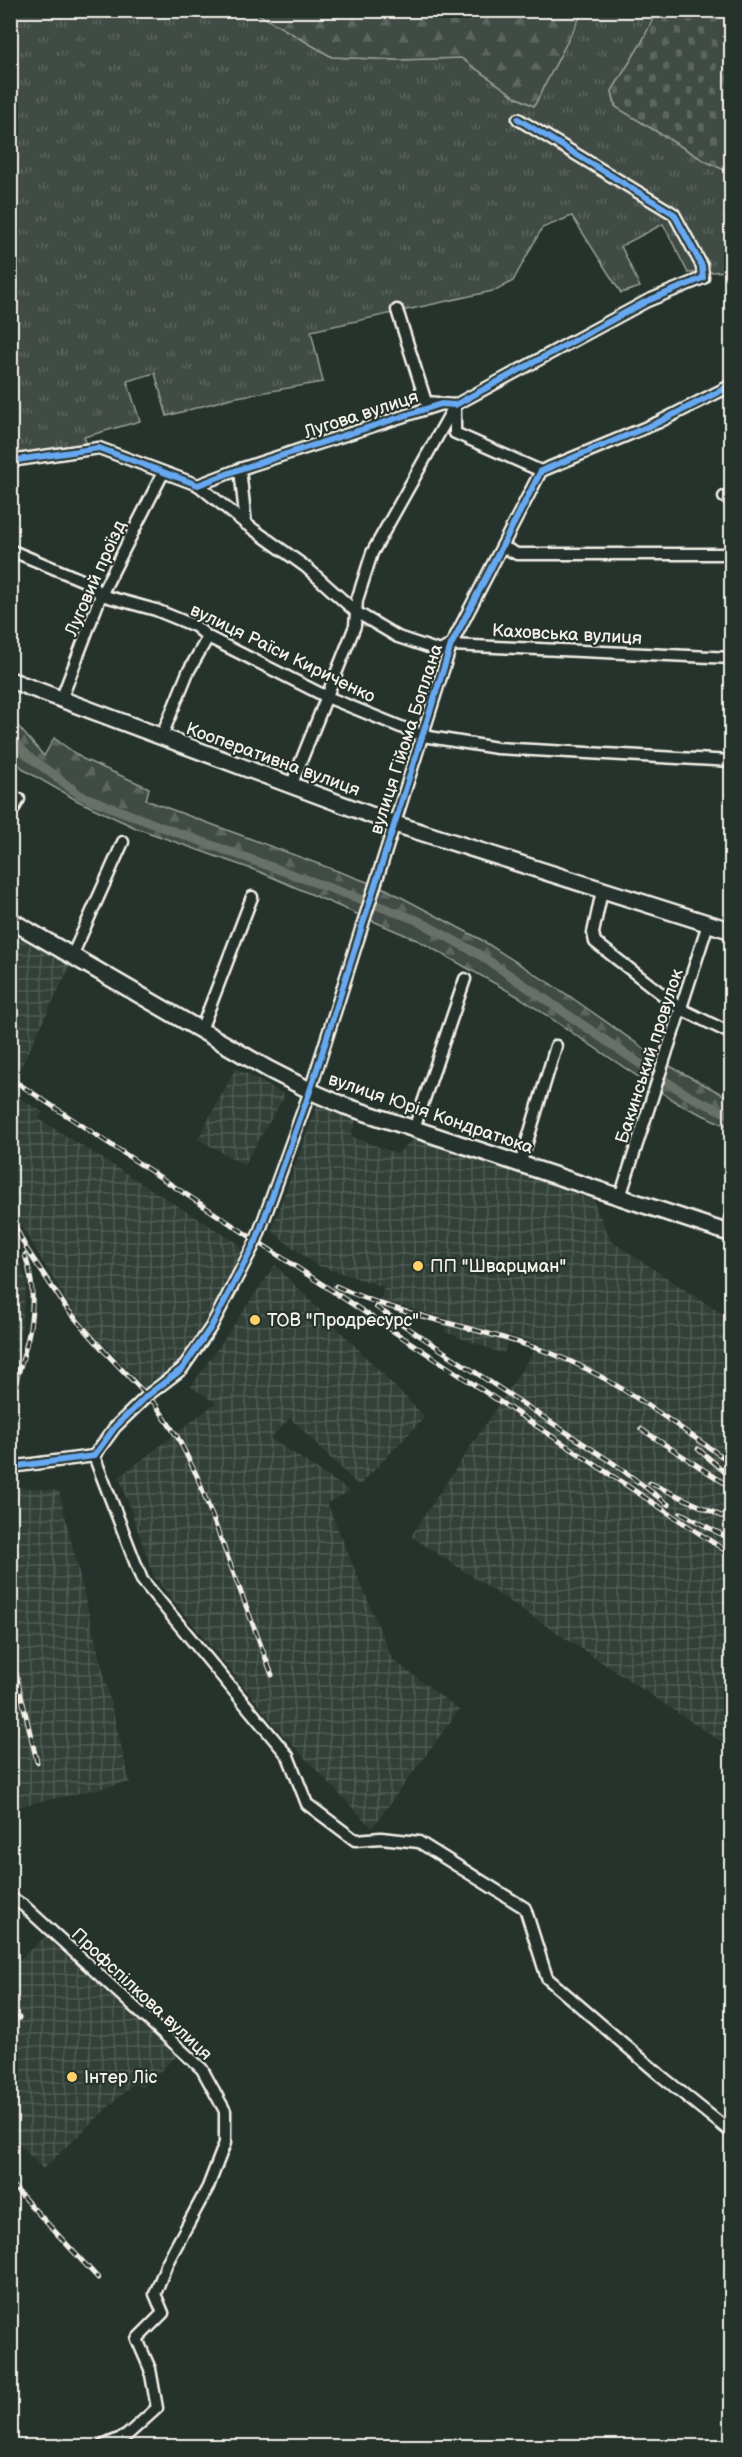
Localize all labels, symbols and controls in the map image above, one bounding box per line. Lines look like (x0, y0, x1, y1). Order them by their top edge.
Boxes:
street label: Лугова вулиця (300, 386, 421, 443)
street label: Луговий проїзд (60, 517, 130, 640)
street label: вулиця Раїси Кириченко (187, 599, 379, 707)
street label: Каховська вулиця (491, 620, 642, 649)
street label: вулиця Гійома Боплана (366, 641, 447, 837)
street label: Кооперативна вулиця (183, 718, 363, 801)
street label: Бакинський провулок (611, 966, 688, 1146)
street label: вулиця Юрія Кондратюка (326, 1069, 536, 1159)
place label: ПП "Шварцман" (430, 1256, 566, 1277)
marker: ПП "Шварцман" (411, 1259, 425, 1273)
place label: ТОВ "Продресурс" (267, 1310, 419, 1331)
marker: ТОВ "Продресурс" (248, 1313, 262, 1327)
street label: Профспілкова вулиця (67, 1924, 216, 2065)
place label: Інтер Ліс (84, 2067, 158, 2088)
marker: Інтер Ліс (65, 2070, 79, 2084)

